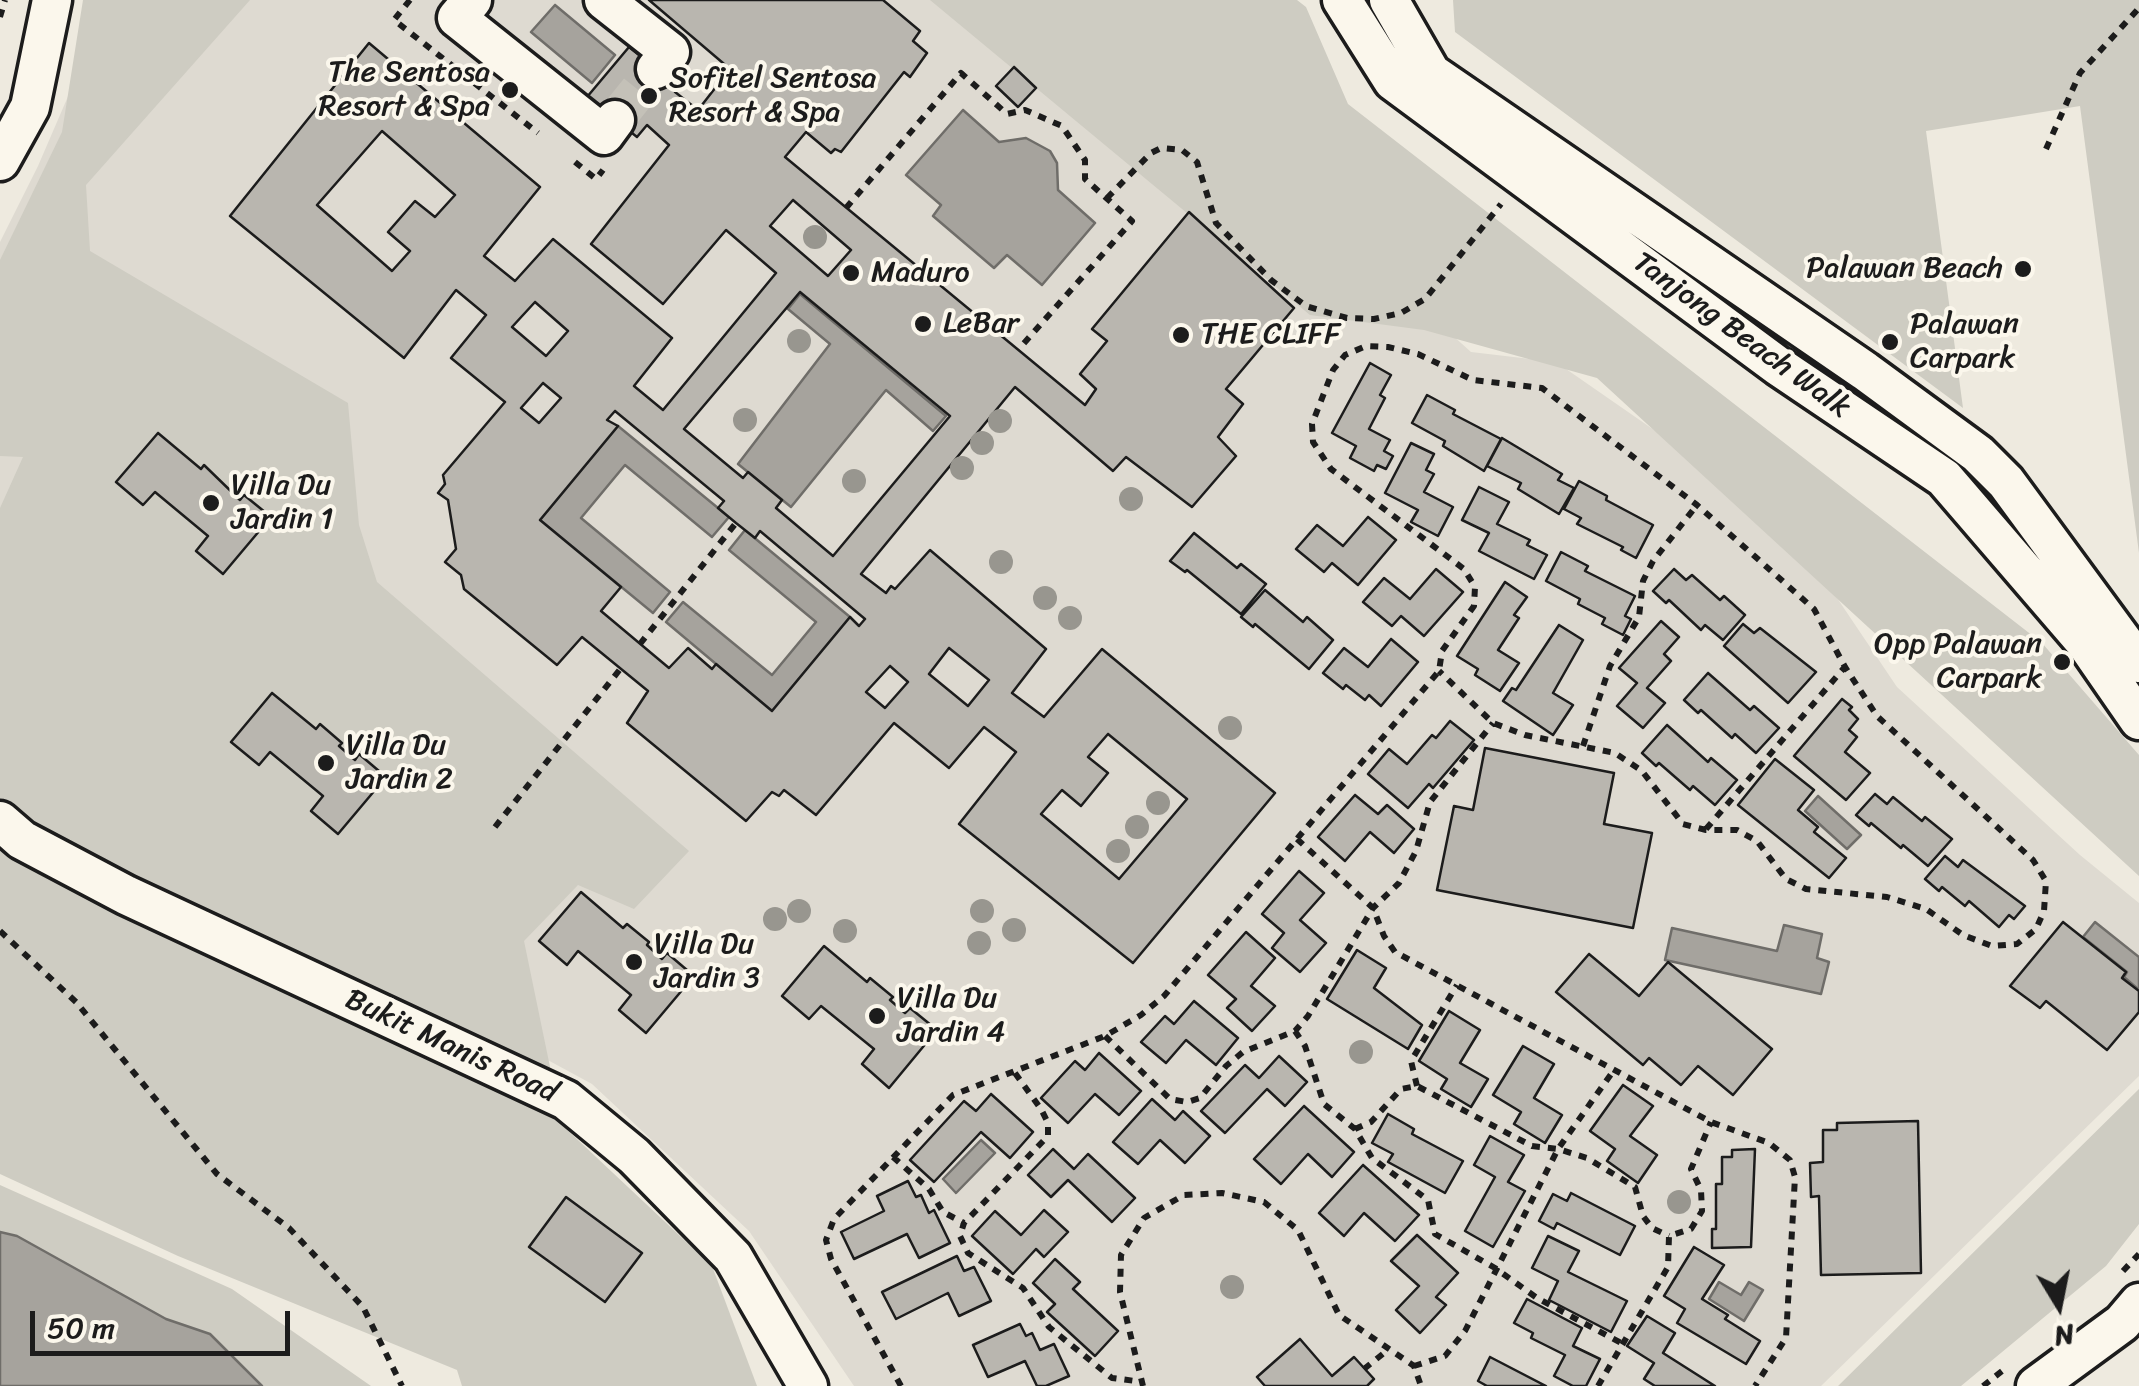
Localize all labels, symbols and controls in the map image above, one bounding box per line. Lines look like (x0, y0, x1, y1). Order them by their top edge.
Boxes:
place label: The Sentosa Resort & Spa (319, 55, 490, 126)
place label: Sofitel Sentosa Resort & Spa (669, 61, 876, 132)
marker: The Sentosa Resort & Spa (499, 79, 521, 101)
marker: Sofitel Sentosa Resort & Spa (638, 85, 660, 107)
street label: Tanjong Beach Walk (1625, 245, 1857, 427)
place label: Palawan Beach (1806, 251, 2003, 287)
place label: Maduro (871, 255, 970, 291)
marker: Palawan Beach (2012, 258, 2034, 280)
marker: Maduro (840, 262, 862, 284)
place label: LeBar (943, 306, 1019, 342)
place label: Palawan Carpark (1910, 307, 2019, 378)
marker: LeBar (912, 313, 934, 335)
place label: THE CLIFF (1201, 317, 1341, 353)
marker: THE CLIFF (1170, 324, 1192, 346)
marker: Palawan Carpark (1879, 331, 1901, 353)
place label: Villa Du Jardin 1 (231, 468, 333, 538)
marker: Villa Du Jardin 1 (200, 492, 222, 514)
place label: Opp Palawan Carpark (1874, 627, 2042, 698)
marker: Opp Palawan Carpark (2051, 651, 2073, 673)
place label: Villa Du Jardin 2 (346, 728, 453, 798)
marker: Villa Du Jardin 2 (315, 752, 337, 774)
place label: Villa Du Jardin 3 (654, 927, 760, 998)
marker: Villa Du Jardin 3 (623, 951, 645, 973)
place label: Villa Du Jardin 4 (897, 981, 1005, 1052)
street label: Bukit Manis Road (339, 982, 563, 1112)
marker: Villa Du Jardin 4 (866, 1005, 888, 1027)
north arrow (2009, 1256, 2109, 1356)
scale bar (35, 1291, 295, 1353)
text: 50 m (47, 1301, 115, 1355)
text: N (2050, 1310, 2078, 1362)

